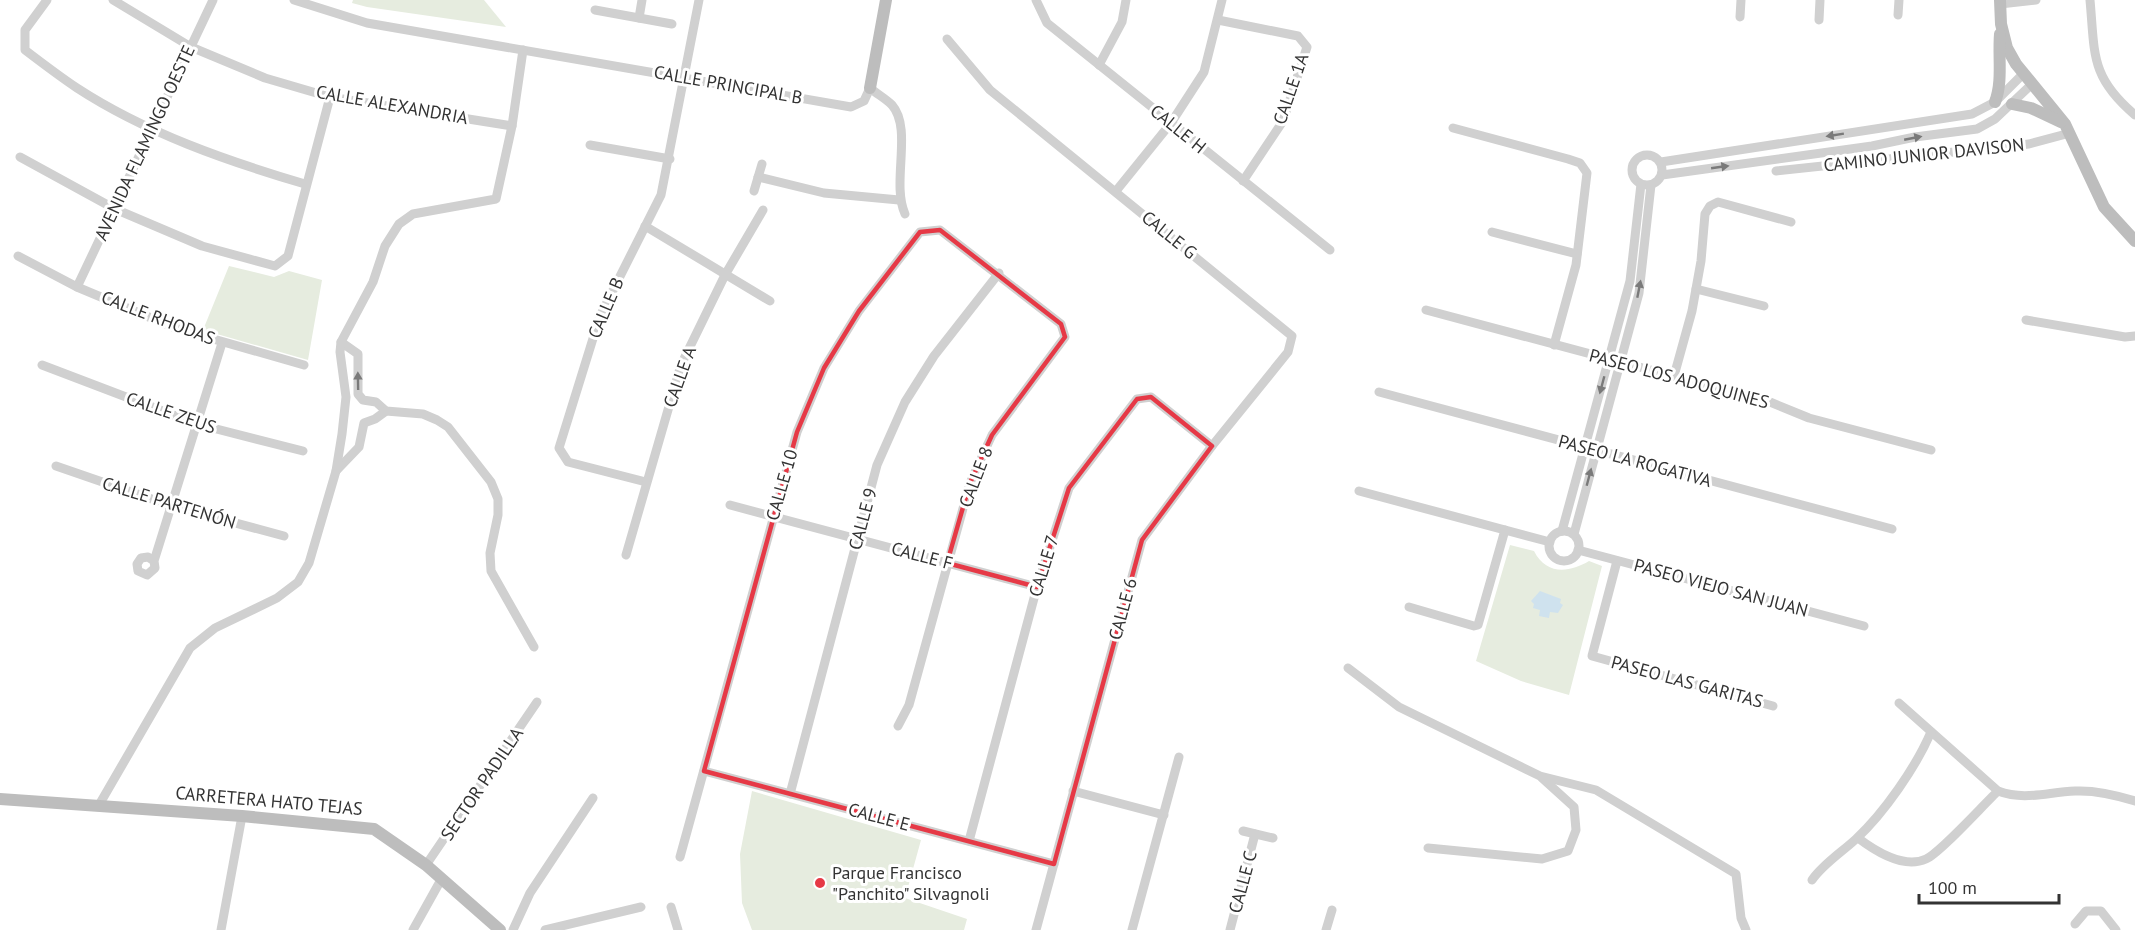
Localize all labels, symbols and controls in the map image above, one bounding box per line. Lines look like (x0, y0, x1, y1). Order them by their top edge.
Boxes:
street label: AVENIDA FLAMINGO OESTE (89, 41, 200, 244)
street label: CALLE 1A (1268, 50, 1314, 127)
street label: CALLE PRINCIPAL B (652, 60, 804, 109)
street label: CALLE ALEXANDRIA (314, 80, 470, 129)
street label: CALLE H (1146, 99, 1211, 158)
one-way arrow (1825, 131, 1844, 140)
street label: CAMINO JUNIOR DAVISON (1822, 133, 2025, 176)
one-way arrow (1903, 133, 1922, 142)
one-way arrow (1711, 162, 1730, 172)
street label: CALLE G (1137, 205, 1202, 264)
street label: CALLE B (582, 274, 629, 342)
one-way arrow (1635, 279, 1644, 298)
street label: CALLE RHODAS (98, 285, 218, 350)
street label: CALLE A (658, 343, 701, 411)
street label: PASEO LOS ADOQUINES (1587, 343, 1772, 414)
one-way arrow (353, 371, 363, 390)
one-way arrow (1597, 376, 1606, 394)
street label: CALLE ZEUS (123, 386, 219, 439)
street label: PASEO LA ROGATIVA (1556, 429, 1715, 492)
street label: CALLE 8 (953, 443, 998, 510)
street label: CALLE 10 (760, 446, 803, 523)
one-way arrow (1585, 468, 1594, 486)
street label: CALLE PARTENÓN (100, 471, 239, 534)
street label: CALLE 9 (843, 485, 882, 552)
street label: CALLE 7 (1023, 532, 1064, 599)
street label: CALLE F (889, 536, 955, 575)
street label: PASEO VIEJO SAN JUAN (1632, 553, 1811, 622)
street label: CALLE 6 (1103, 575, 1142, 642)
street label: PASEO LAS GARITAS (1609, 650, 1766, 713)
street label: SECTOR PADILLA (435, 722, 528, 845)
street label: CARRETERA HATO TEJAS (174, 781, 364, 820)
street label: CALLE E (846, 797, 913, 836)
street label: CALLE C (1223, 848, 1262, 916)
place label: Parque Francisco "Panchito" Silvagnoli (832, 861, 989, 905)
scale bar (1919, 867, 2058, 905)
marker: Parque Francisco "Panchito" Silvagnoli (813, 876, 827, 890)
text: 100 m (1928, 876, 1977, 899)

